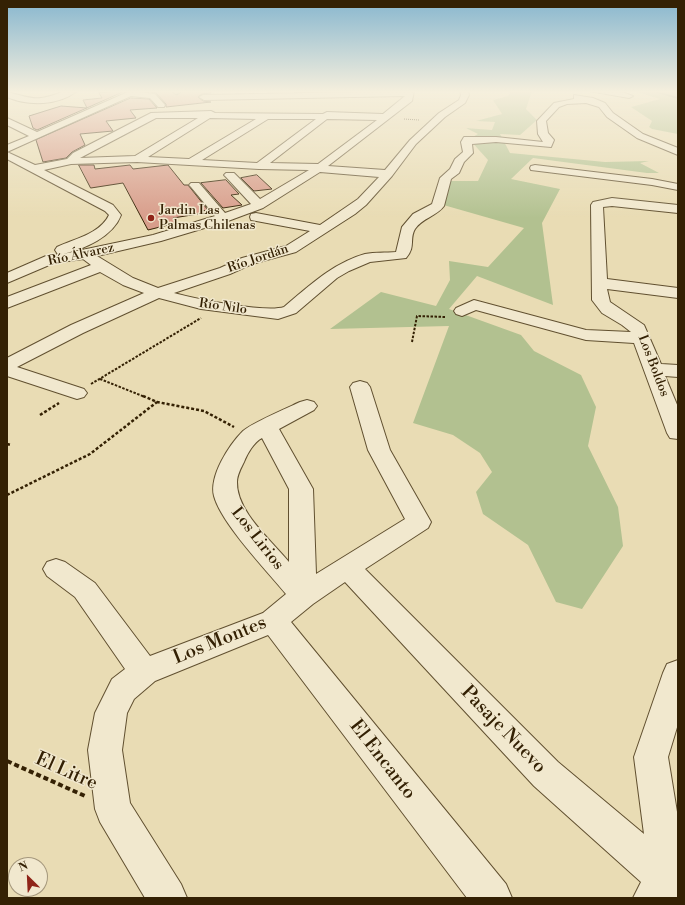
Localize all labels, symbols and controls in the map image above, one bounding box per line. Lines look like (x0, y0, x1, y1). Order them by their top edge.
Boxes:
place label: Jardin Las Palmas Chilenas (159, 203, 255, 234)
marker: Jardin Las Palmas Chilenas (146, 213, 156, 223)
street label: Río Álvarez (46, 240, 116, 270)
street label: Río Jordán (226, 241, 290, 277)
street label: Río Nilo (198, 296, 248, 318)
street label: Los Boldos (634, 333, 672, 399)
street label: Los Lirios (227, 504, 287, 574)
street label: Los Montes (170, 612, 270, 670)
street label: Pasaje Nuevo (456, 681, 550, 779)
street label: El Encanto (344, 716, 420, 804)
street label: El Litre (31, 748, 101, 796)
north arrow (8, 857, 48, 897)
text: N (17, 859, 30, 875)

